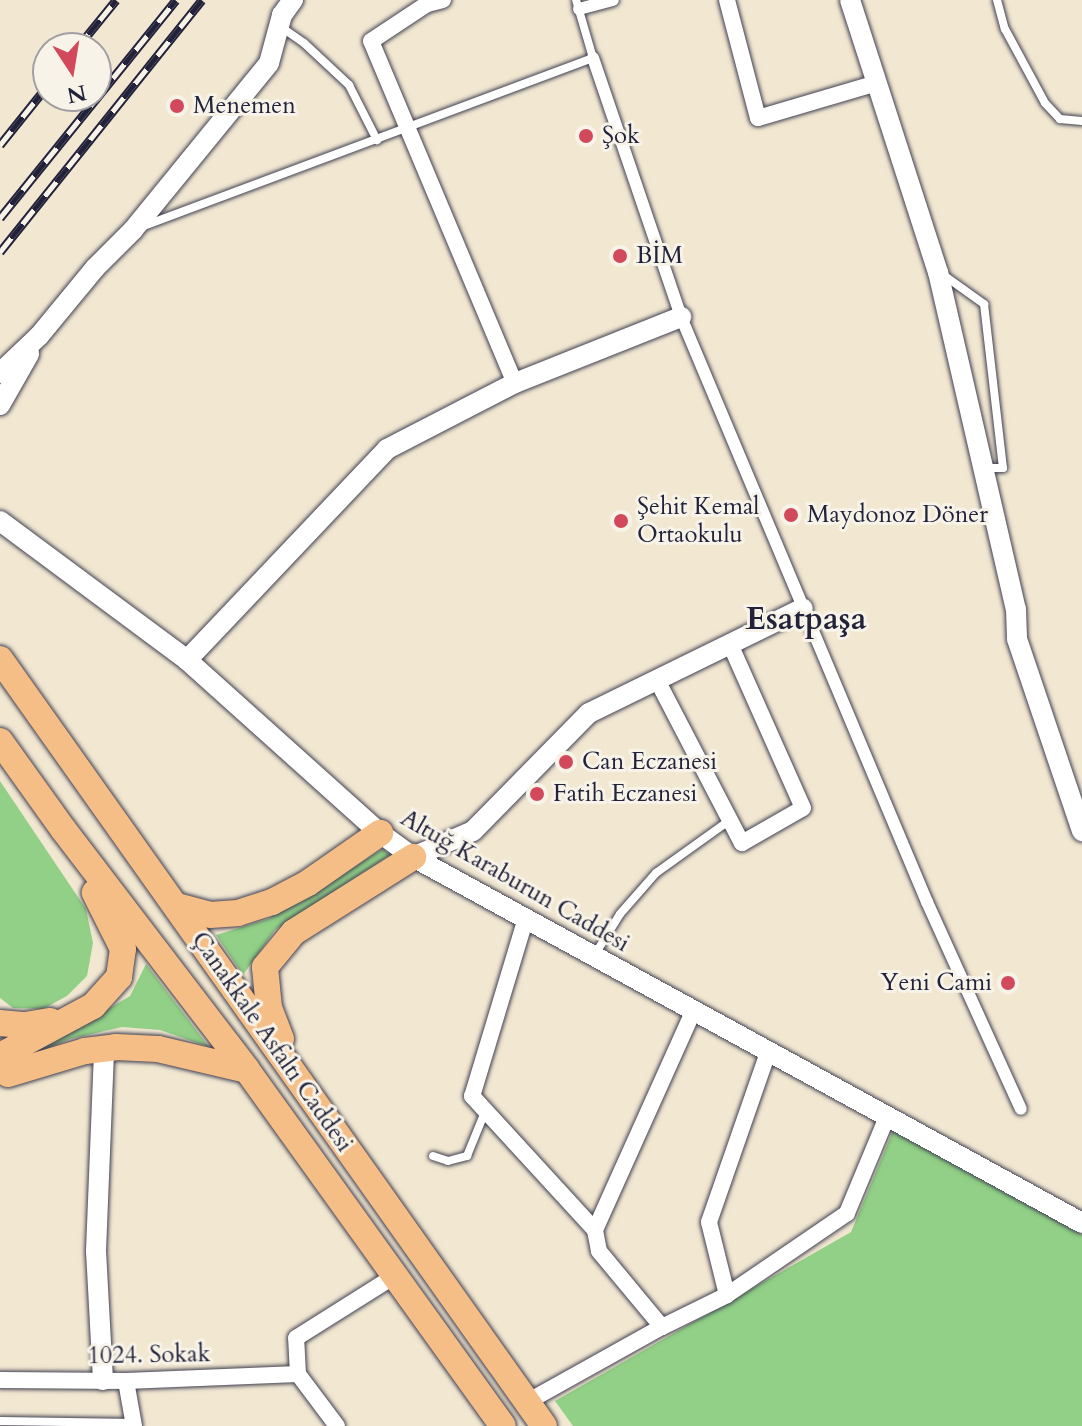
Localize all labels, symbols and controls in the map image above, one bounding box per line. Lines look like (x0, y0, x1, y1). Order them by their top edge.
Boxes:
north arrow (32, 32, 112, 112)
text: N (64, 77, 89, 110)
place label: Menemen (193, 92, 296, 120)
marker: Menemen (168, 97, 186, 115)
place label: Şok (602, 122, 640, 150)
marker: Şok (577, 127, 595, 145)
place label: BİM (636, 242, 683, 270)
marker: BİM (611, 247, 629, 265)
place label: Şehit Kemal Ortaokulu (637, 493, 759, 549)
place label: Maydonoz Döner (807, 501, 988, 529)
marker: Maydonoz Döner (782, 506, 800, 524)
marker: Şehit Kemal Ortaokulu (612, 512, 630, 530)
district label: Esatpaşa (745, 600, 867, 638)
place label: Can Eczanesi (582, 748, 717, 776)
marker: Can Eczanesi (557, 753, 575, 771)
place label: Fatih Eczanesi (553, 780, 697, 808)
marker: Fatih Eczanesi (528, 785, 546, 803)
street label: Altuğ Karaburun Caddesi (396, 804, 634, 958)
street label: Çanakkale Asfaltı Caddesi (185, 926, 359, 1158)
place label: Yeni Cami (881, 969, 992, 997)
marker: Yeni Cami (999, 974, 1017, 992)
street label: 1024. Sokak (87, 1340, 211, 1370)

